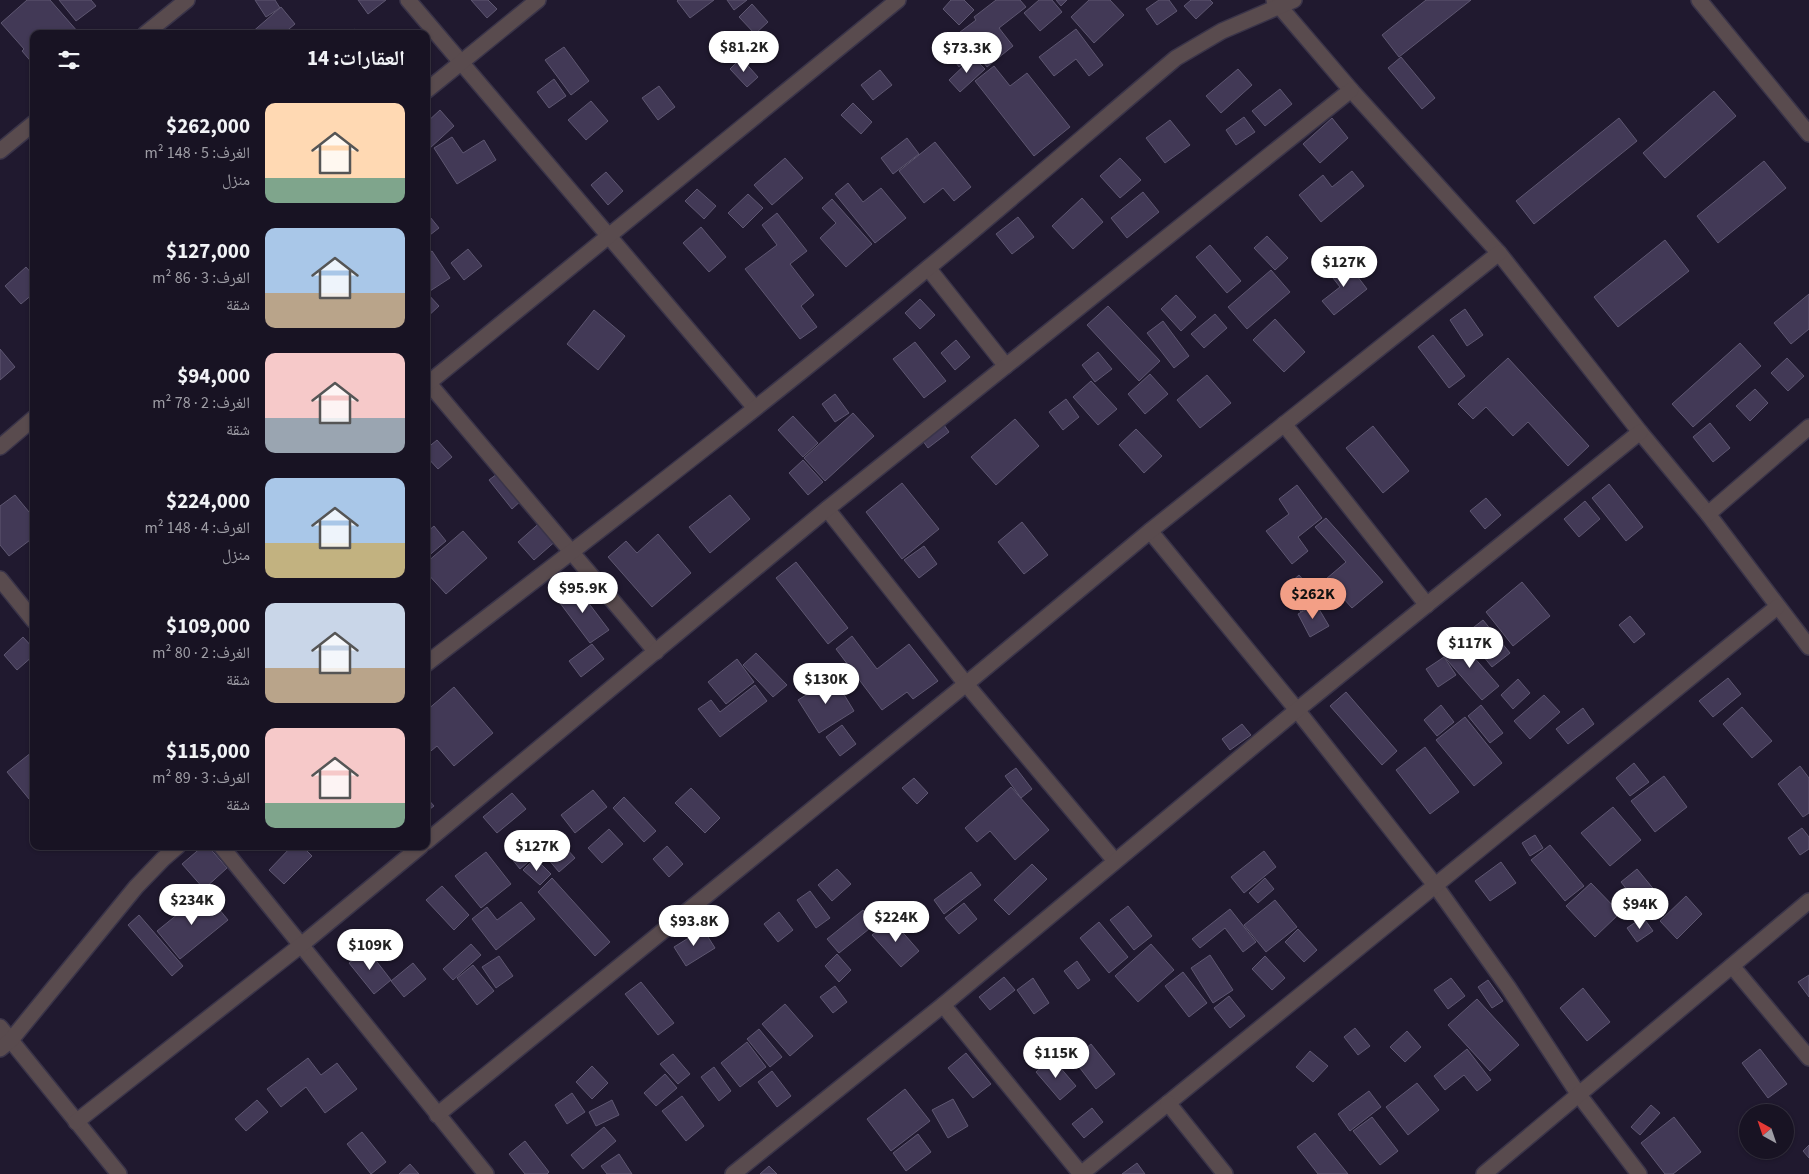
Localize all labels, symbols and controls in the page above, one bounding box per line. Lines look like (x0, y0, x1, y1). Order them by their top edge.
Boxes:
pin: $81.2K (703, 30, 785, 73)
pin: $73.3K (926, 32, 1008, 74)
text: $81.2K (720, 36, 768, 58)
text: $73.3K (943, 37, 991, 59)
text: العقارات: 14 (307, 43, 405, 73)
icon: filters (55, 46, 83, 74)
text: $262,000 (166, 111, 250, 141)
icon: home (305, 123, 365, 183)
text: الغرف: 5 · 148 m² (144, 142, 250, 164)
text: منزل (222, 169, 250, 191)
text: $127,000 (166, 236, 250, 266)
pin: $127K (1309, 246, 1379, 288)
icon: home (305, 248, 365, 308)
text: $127K (1322, 251, 1366, 273)
text: الغرف: 3 · 86 m² (152, 267, 250, 289)
text: شقة (226, 294, 250, 316)
text: $94,000 (177, 361, 250, 391)
icon: home (305, 373, 365, 433)
text: الغرف: 2 · 78 m² (152, 392, 250, 414)
text: شقة (226, 419, 250, 441)
text: $224,000 (166, 486, 250, 516)
icon: home (305, 498, 365, 558)
text: الغرف: 4 · 148 m² (144, 517, 250, 539)
text: منزل (222, 544, 250, 566)
pin: $95.9K (542, 572, 624, 614)
text: $95.9K (559, 577, 607, 599)
pin: $262K (1278, 578, 1348, 620)
text: $262K (1291, 583, 1335, 605)
text: $109,000 (166, 611, 250, 641)
icon: home (305, 623, 365, 683)
pin: $117K (1435, 626, 1505, 669)
text: $117K (1448, 632, 1492, 654)
text: الغرف: 2 · 80 m² (152, 642, 250, 664)
pin: $130K (791, 662, 861, 705)
text: $130K (804, 668, 848, 690)
text: شقة (226, 669, 250, 691)
text: $115,000 (166, 736, 250, 766)
icon: home (305, 748, 365, 808)
text: الغرف: 3 · 89 m² (152, 767, 250, 789)
text: شقة (226, 794, 250, 816)
pin: $127K (502, 830, 572, 872)
text: $127K (515, 835, 559, 857)
pin: $234K (157, 884, 227, 926)
pin: $94K (1610, 888, 1670, 930)
text: $234K (170, 889, 214, 911)
text: $94K (1622, 893, 1658, 915)
pin: $224K (861, 900, 931, 943)
pin: $93.8K (653, 904, 735, 947)
text: $224K (874, 906, 918, 928)
text: $93.8K (670, 910, 718, 932)
pin: $109K (335, 928, 405, 971)
text: $109K (348, 934, 392, 956)
pin: $115K (1021, 1036, 1091, 1079)
text: $115K (1034, 1042, 1078, 1064)
north arrow (1739, 1104, 1794, 1159)
map controls (1739, 1104, 1794, 1159)

